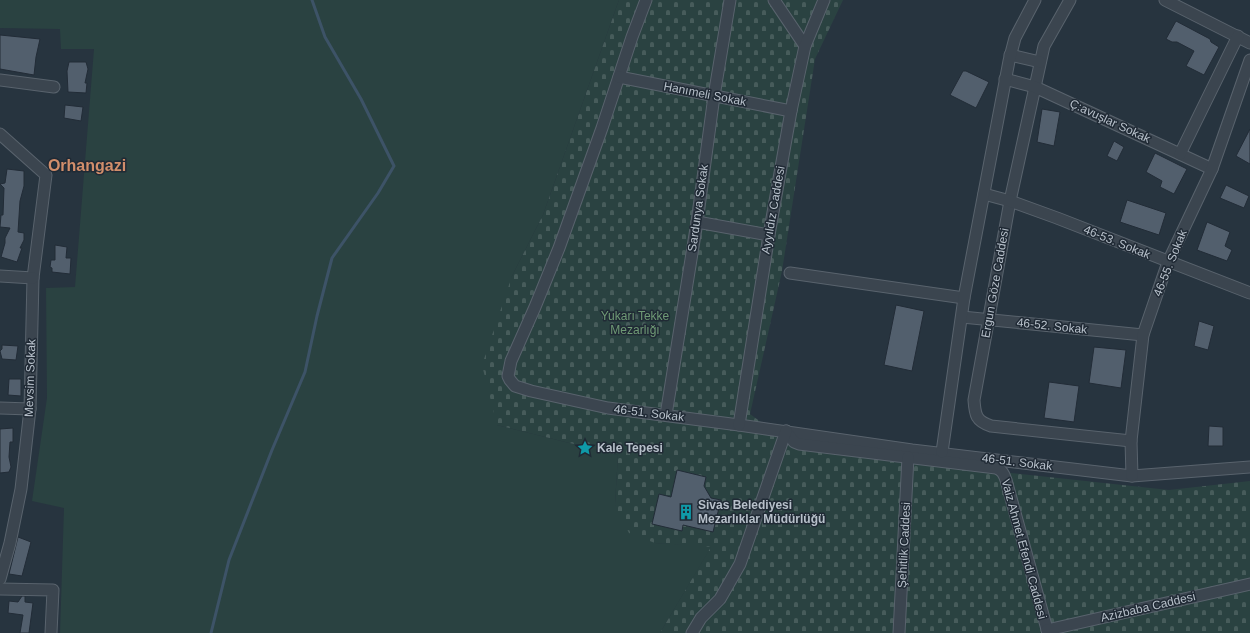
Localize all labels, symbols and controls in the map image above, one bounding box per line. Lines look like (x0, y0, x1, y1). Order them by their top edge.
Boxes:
street label: Hanımeli Sokak (662, 79, 749, 109)
street label: Ç:avuşlar Sokak (1067, 96, 1153, 146)
district label: Orhangazi (48, 157, 126, 174)
street label: Sardunya Sokak (685, 162, 711, 253)
street label: Ayyıldız Caddesi (758, 165, 788, 255)
street label: 46-53. Sokak (1082, 222, 1153, 262)
street label: Ergun Göze Caddesi (978, 227, 1012, 339)
street label: 46-55. Sokak (1150, 227, 1190, 298)
park label: Yukarı Tekke Mezarlığı (601, 309, 670, 337)
street label: 46-52. Sokak (1016, 315, 1089, 337)
street label: Mevsim Sokak (22, 338, 38, 417)
street label: 46-51. Sokak (613, 402, 686, 424)
place icon: Kale Tepesi (576, 439, 594, 457)
place label: Kale Tepesi (597, 441, 663, 455)
street label: 46-51. Sokak (981, 451, 1054, 473)
street label: Vaiz Ahmet Efendi Caddesi (999, 477, 1049, 621)
place label: Sivas Belediyesi Mezarlıklar Müdürlüğü (698, 498, 825, 526)
street label: Şehitlik Caddesi (895, 502, 913, 588)
building icon: Sivas Belediyesi Mezarlıklar Müdürlüğü (677, 503, 695, 521)
street label: Azizbaba Caddesi (1099, 589, 1197, 625)

